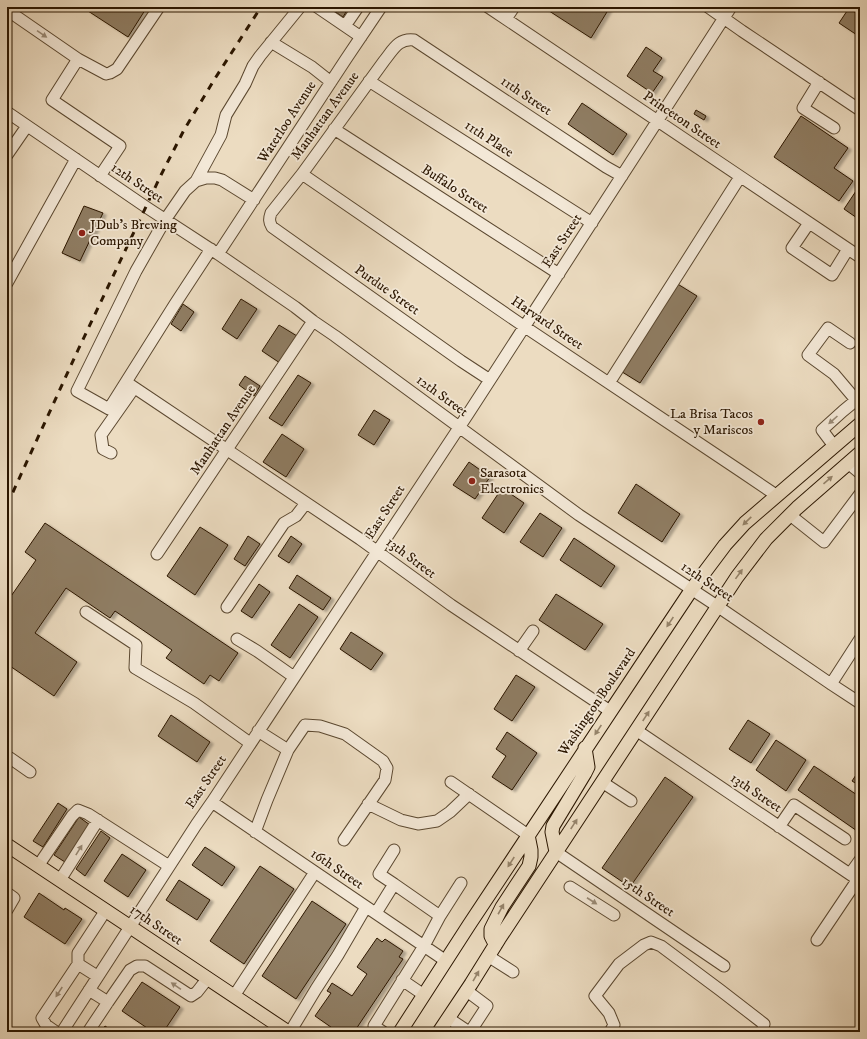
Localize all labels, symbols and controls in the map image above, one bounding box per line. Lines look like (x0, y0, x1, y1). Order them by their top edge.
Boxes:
one-way arrow (37, 30, 48, 38)
street label: Manhattan Avenue (287, 68, 363, 164)
street label: 11th Street (497, 72, 556, 120)
street label: Waterloo Avenue (253, 77, 320, 167)
street label: Princeton Street (639, 87, 725, 153)
street label: 11th Place (461, 116, 517, 162)
street label: 12th Street (107, 159, 167, 208)
street label: Buffalo Street (418, 161, 492, 218)
street label: East Street (538, 210, 586, 272)
place label: JDub's Brewing Company (88, 216, 177, 250)
marker: JDub's Brewing Company (77, 228, 87, 238)
street label: Purdue Street (351, 261, 424, 319)
street label: Harvard Street (507, 292, 587, 354)
street label: 12th Street (412, 371, 472, 421)
street label: Manhattan Avenue (186, 381, 260, 479)
place label: La Brisa Tacos y Mariscos (670, 405, 753, 439)
one-way arrow (828, 415, 838, 424)
marker: La Brisa Tacos y Mariscos (756, 417, 766, 427)
place label: Sarasota Electronics (480, 464, 544, 498)
marker: Sarasota Electronics (467, 476, 477, 486)
one-way arrow (823, 476, 834, 485)
street label: East Street (361, 481, 409, 543)
one-way arrow (742, 517, 752, 526)
street label: 13th Street (382, 533, 440, 583)
street label: 12th Street (677, 558, 737, 607)
one-way arrow (735, 569, 743, 580)
one-way arrow (666, 617, 674, 627)
street label: Washington Boulevard (554, 645, 640, 760)
one-way arrow (642, 710, 650, 721)
one-way arrow (594, 725, 602, 735)
street label: East Street (181, 751, 231, 812)
street label: 13th Street (727, 769, 786, 817)
one-way arrow (570, 819, 578, 829)
one-way arrow (75, 844, 82, 856)
street label: 16th Street (307, 845, 367, 894)
one-way arrow (507, 856, 514, 868)
street label: 15th Street (618, 873, 678, 922)
one-way arrow (587, 897, 597, 905)
street label: 17th Street (126, 901, 187, 950)
one-way arrow (498, 903, 505, 915)
one-way arrow (472, 970, 479, 982)
one-way arrow (171, 982, 181, 990)
one-way arrow (55, 987, 63, 998)

